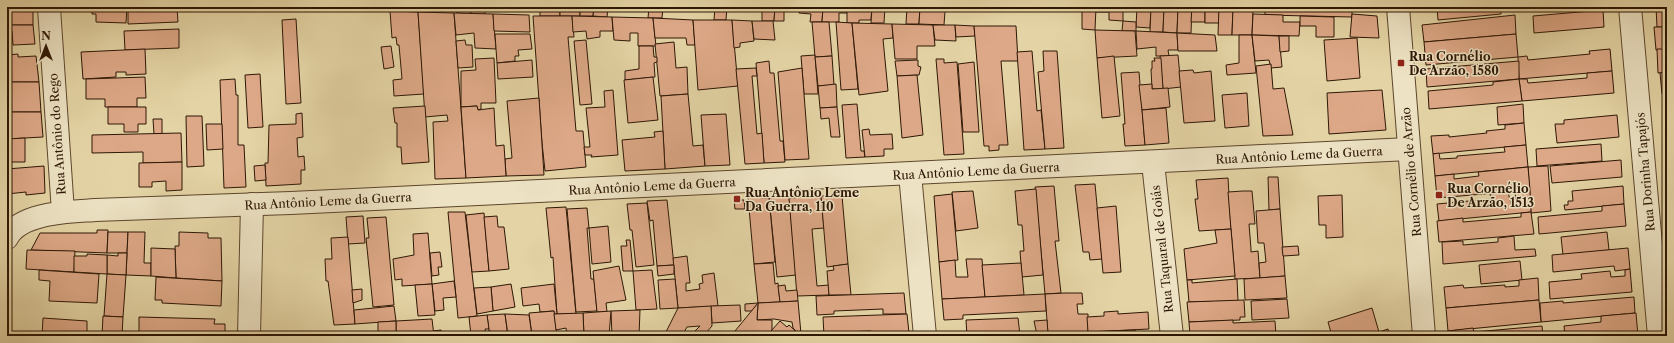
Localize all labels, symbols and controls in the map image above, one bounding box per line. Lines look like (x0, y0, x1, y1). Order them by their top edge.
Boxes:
north arrow (26, 26, 66, 66)
text: N (41, 29, 51, 43)
place label: Rua Cornélio De Arzão, 1580 (1409, 49, 1499, 78)
marker: Rua Cornélio De Arzão, 1580 (1396, 58, 1406, 68)
street label: Rua Antônio do Rego (45, 73, 69, 195)
street label: Rua Cornélio de Arzão (1398, 107, 1424, 237)
street label: Rua Dorinha Tapajós (1632, 112, 1658, 232)
street label: Rua Antônio Leme da Guerra (1215, 143, 1384, 167)
street label: Rua Antônio Leme da Guerra (892, 159, 1061, 183)
street label: Rua Antônio Leme da Guerra (568, 174, 737, 198)
place label: Rua Cornélio De Arzão, 1513 (1447, 181, 1534, 210)
place label: Rua Antônio Leme Da Guerra, 110 (745, 185, 859, 214)
street label: Rua Taquaral de Goiás (1148, 185, 1176, 313)
street label: Rua Antônio Leme da Guerra (244, 189, 413, 213)
marker: Rua Cornélio De Arzão, 1513 (1434, 190, 1444, 200)
marker: Rua Antônio Leme Da Guerra, 110 (732, 194, 742, 204)

